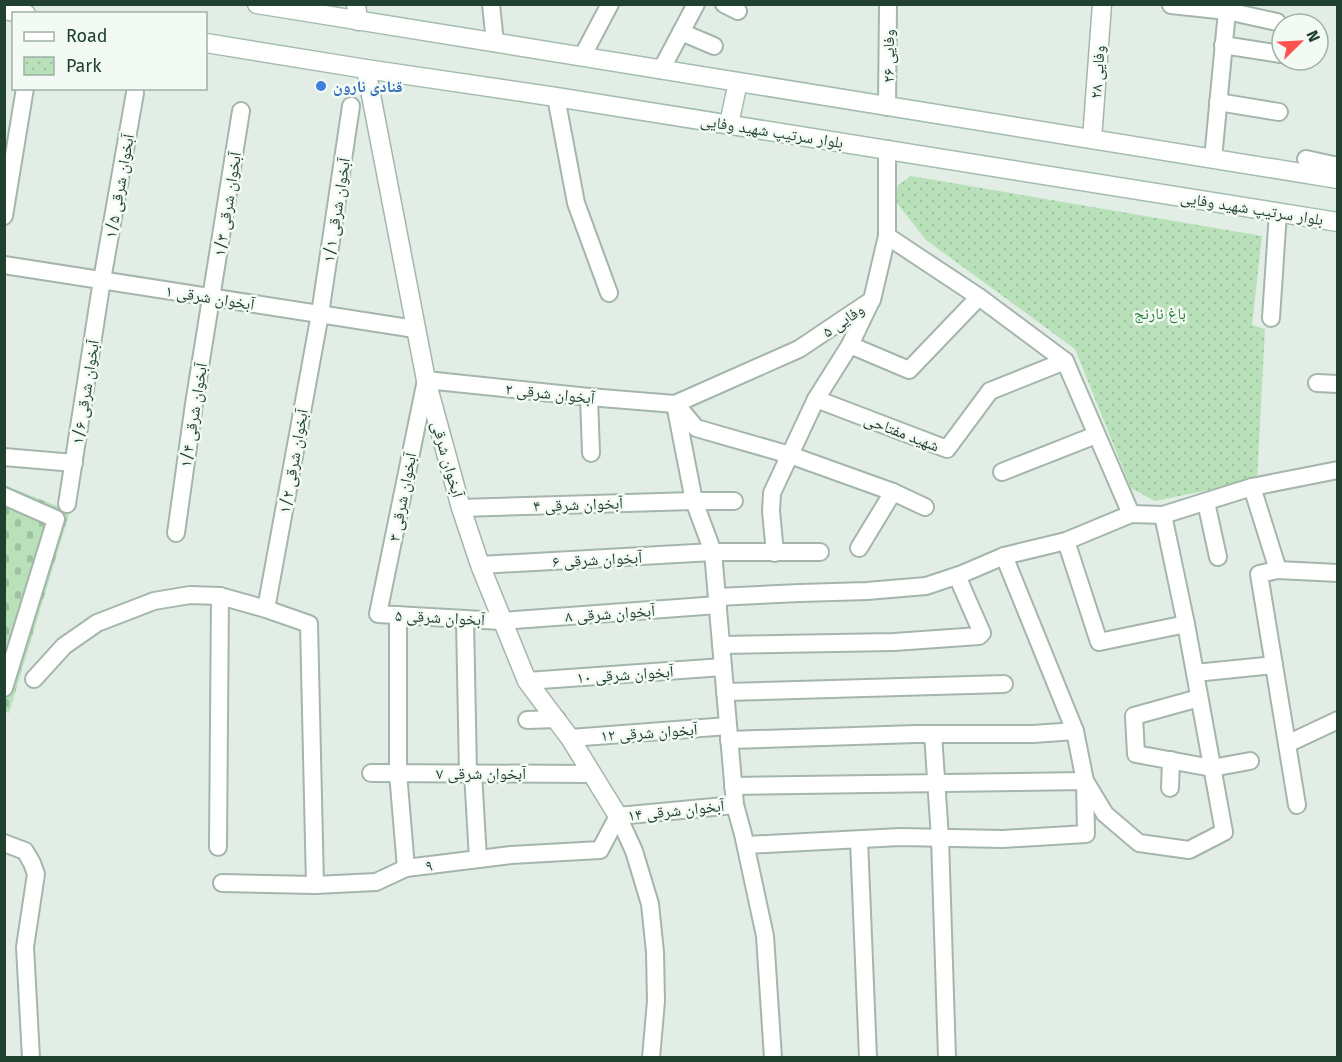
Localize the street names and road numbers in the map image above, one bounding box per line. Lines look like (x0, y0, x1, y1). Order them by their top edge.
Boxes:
street label: وفایی ۲۶ (879, 29, 899, 83)
street label: وفایی ۲۸ (1086, 45, 1110, 99)
street label: بلوار سرتیپ شهید وفایی (699, 111, 845, 153)
street label: آبخوان شرقی ۱/۵ (101, 132, 139, 240)
street label: آبخوان شرقی ۱/۳ (210, 150, 246, 258)
street label: آبخوان شرقی ۱/۱ (319, 156, 355, 264)
street label: بلوار سرتیپ شهید وفایی (1179, 188, 1325, 230)
street label: آبخوان شرقی ۱ (164, 281, 257, 315)
street label: وفایی ۵ (819, 300, 868, 342)
street label: آبخوان شرقی ۱/۶ (68, 338, 104, 446)
street label: آبخوان شرقی ۱/۴ (176, 361, 212, 469)
street label: آبخوان شرقی ۲ (504, 379, 597, 409)
street label: آبخوان شرقی ۱/۲ (275, 407, 313, 515)
street label: شهید مفتاحی (861, 409, 942, 456)
street label: آبخوان شرقی (427, 419, 468, 501)
street label: آبخوان شرقی ۳ (385, 450, 422, 543)
street label: آبخوان شرقی ۴ (533, 493, 624, 517)
street label: آبخوان شرقی ۶ (552, 548, 643, 572)
street label: آبخوان شرقی ۸ (565, 601, 657, 627)
street label: آبخوان شرقی ۵ (395, 606, 486, 630)
street label: آبخوان شرقی ۱۰ (576, 662, 675, 688)
street label: آبخوان شرقی ۱۲ (600, 720, 699, 746)
street label: آبخوان شرقی ۷ (436, 764, 527, 784)
street label: آبخوان شرقی ۱۴ (627, 796, 726, 826)
street label: ۹ (424, 856, 434, 875)

